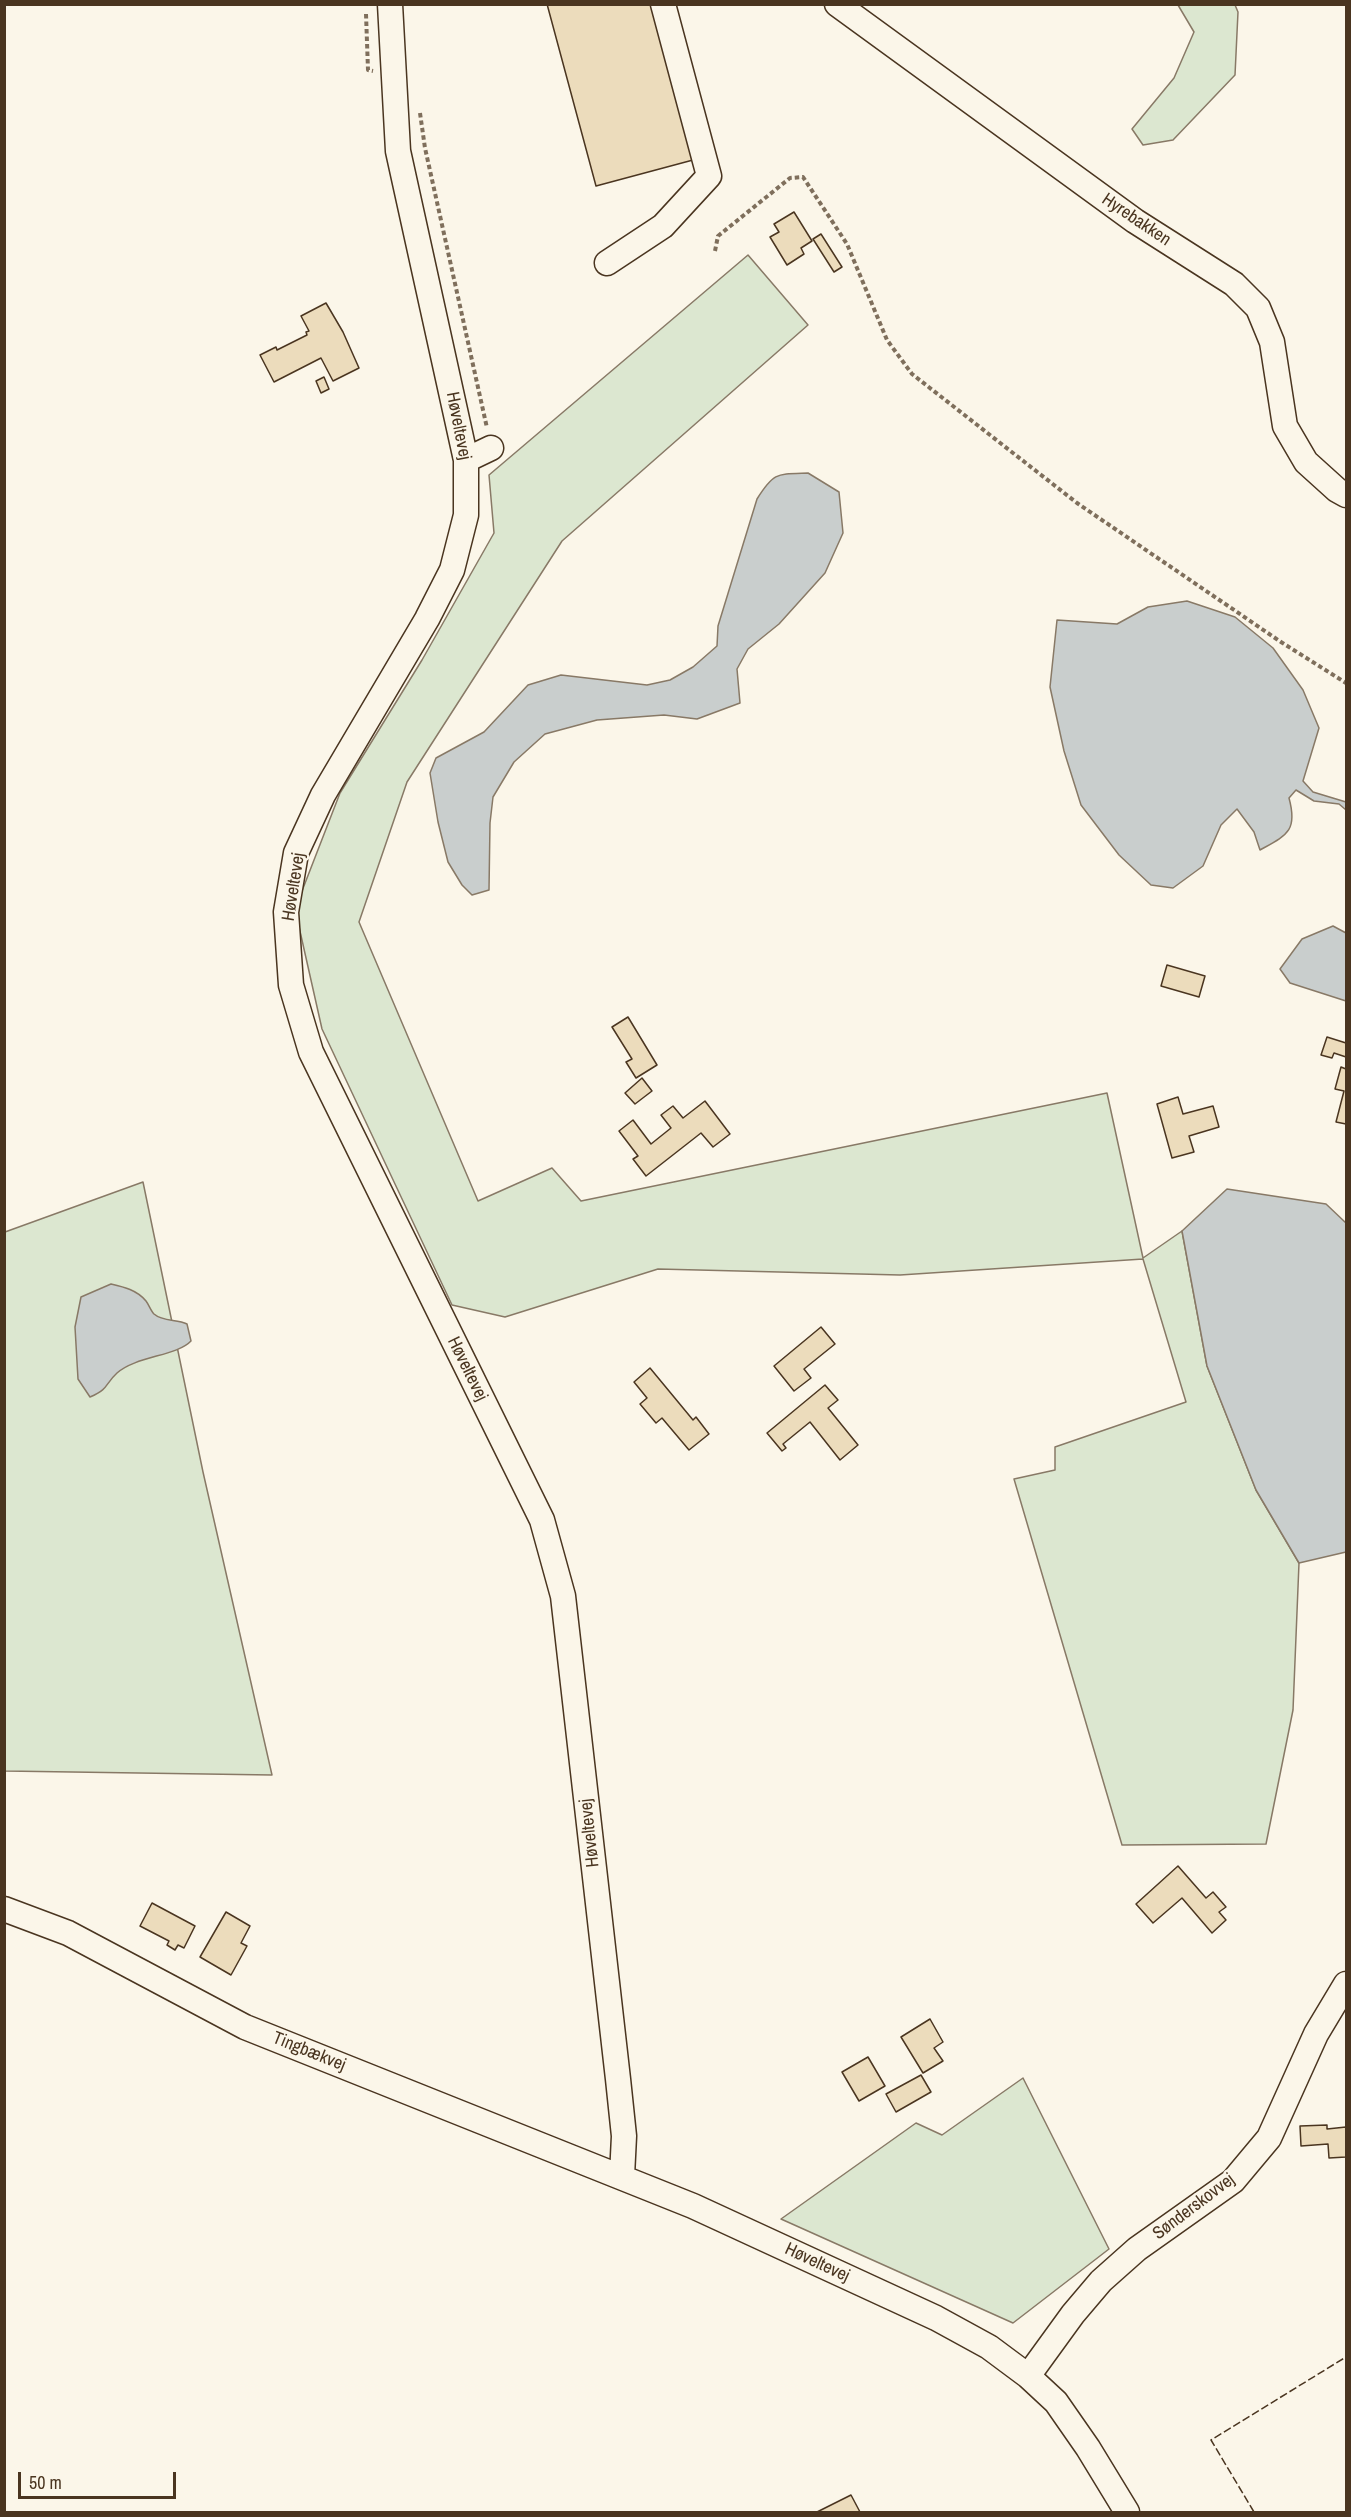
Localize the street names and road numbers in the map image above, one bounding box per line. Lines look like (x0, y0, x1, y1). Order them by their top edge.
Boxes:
street label: Hyrebakken (1097, 189, 1175, 251)
street label: Høveltevej (441, 390, 475, 462)
street label: Høveltevej (278, 851, 310, 923)
street label: Høveltevej (442, 1333, 492, 1405)
street label: Høveltevej (576, 1798, 604, 1868)
street label: Tingbækvej (269, 2028, 349, 2076)
street label: Sønderskovvej (1149, 2169, 1239, 2245)
street label: Høveltevej (781, 2239, 853, 2287)

